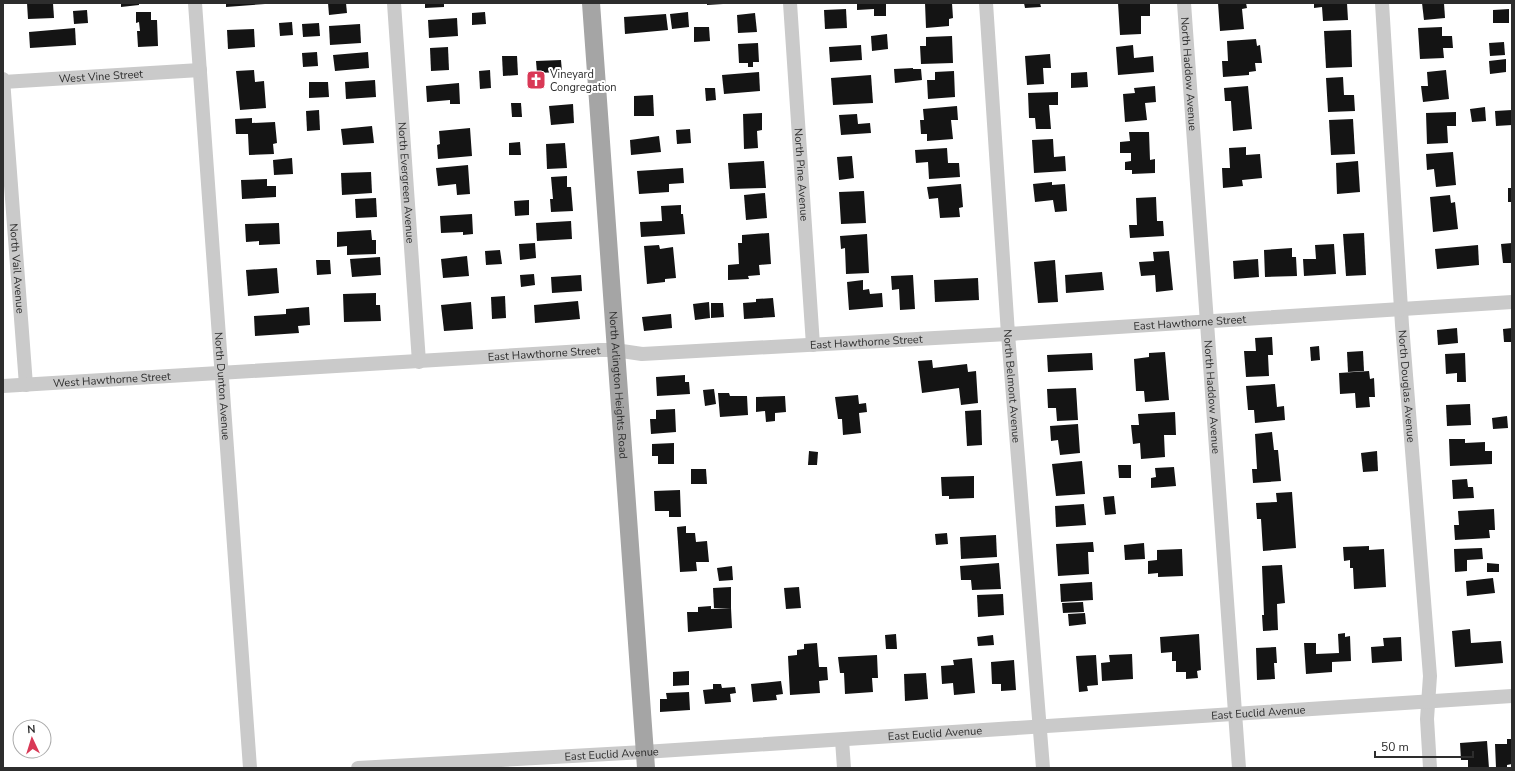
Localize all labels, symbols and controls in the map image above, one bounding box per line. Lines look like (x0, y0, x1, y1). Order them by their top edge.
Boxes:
street label: North Haddow Avenue (1178, 16, 1201, 131)
street label: West Vine Street (58, 66, 144, 86)
place label: Vineyard Congregation (549, 67, 617, 95)
church icon: Vineyard Congregation (525, 69, 547, 91)
street label: North Evergreen Avenue (395, 121, 418, 244)
street label: North Pine Avenue (791, 128, 812, 222)
street label: North Vail Avenue (6, 223, 28, 314)
street label: North Arlington Heights Road (606, 311, 631, 459)
street label: East Hawthorne Street (1133, 311, 1247, 334)
street label: North Belmont Avenue (1000, 329, 1024, 444)
street label: North Douglas Avenue (1395, 329, 1419, 443)
street label: North Dunton Avenue (211, 331, 234, 441)
street label: East Hawthorne Street (810, 331, 923, 352)
street label: North Haddow Avenue (1201, 340, 1224, 455)
street label: East Hawthorne Street (487, 342, 601, 364)
street label: West Hawthorne Street (52, 368, 171, 390)
street label: East Euclid Avenue (1211, 702, 1306, 723)
north arrow (12, 719, 52, 759)
text: N (27, 722, 36, 737)
street label: East Euclid Avenue (887, 723, 983, 744)
scale bar (1375, 733, 1473, 759)
text: 50 m (1381, 739, 1409, 755)
street label: East Euclid Avenue (564, 744, 659, 764)

